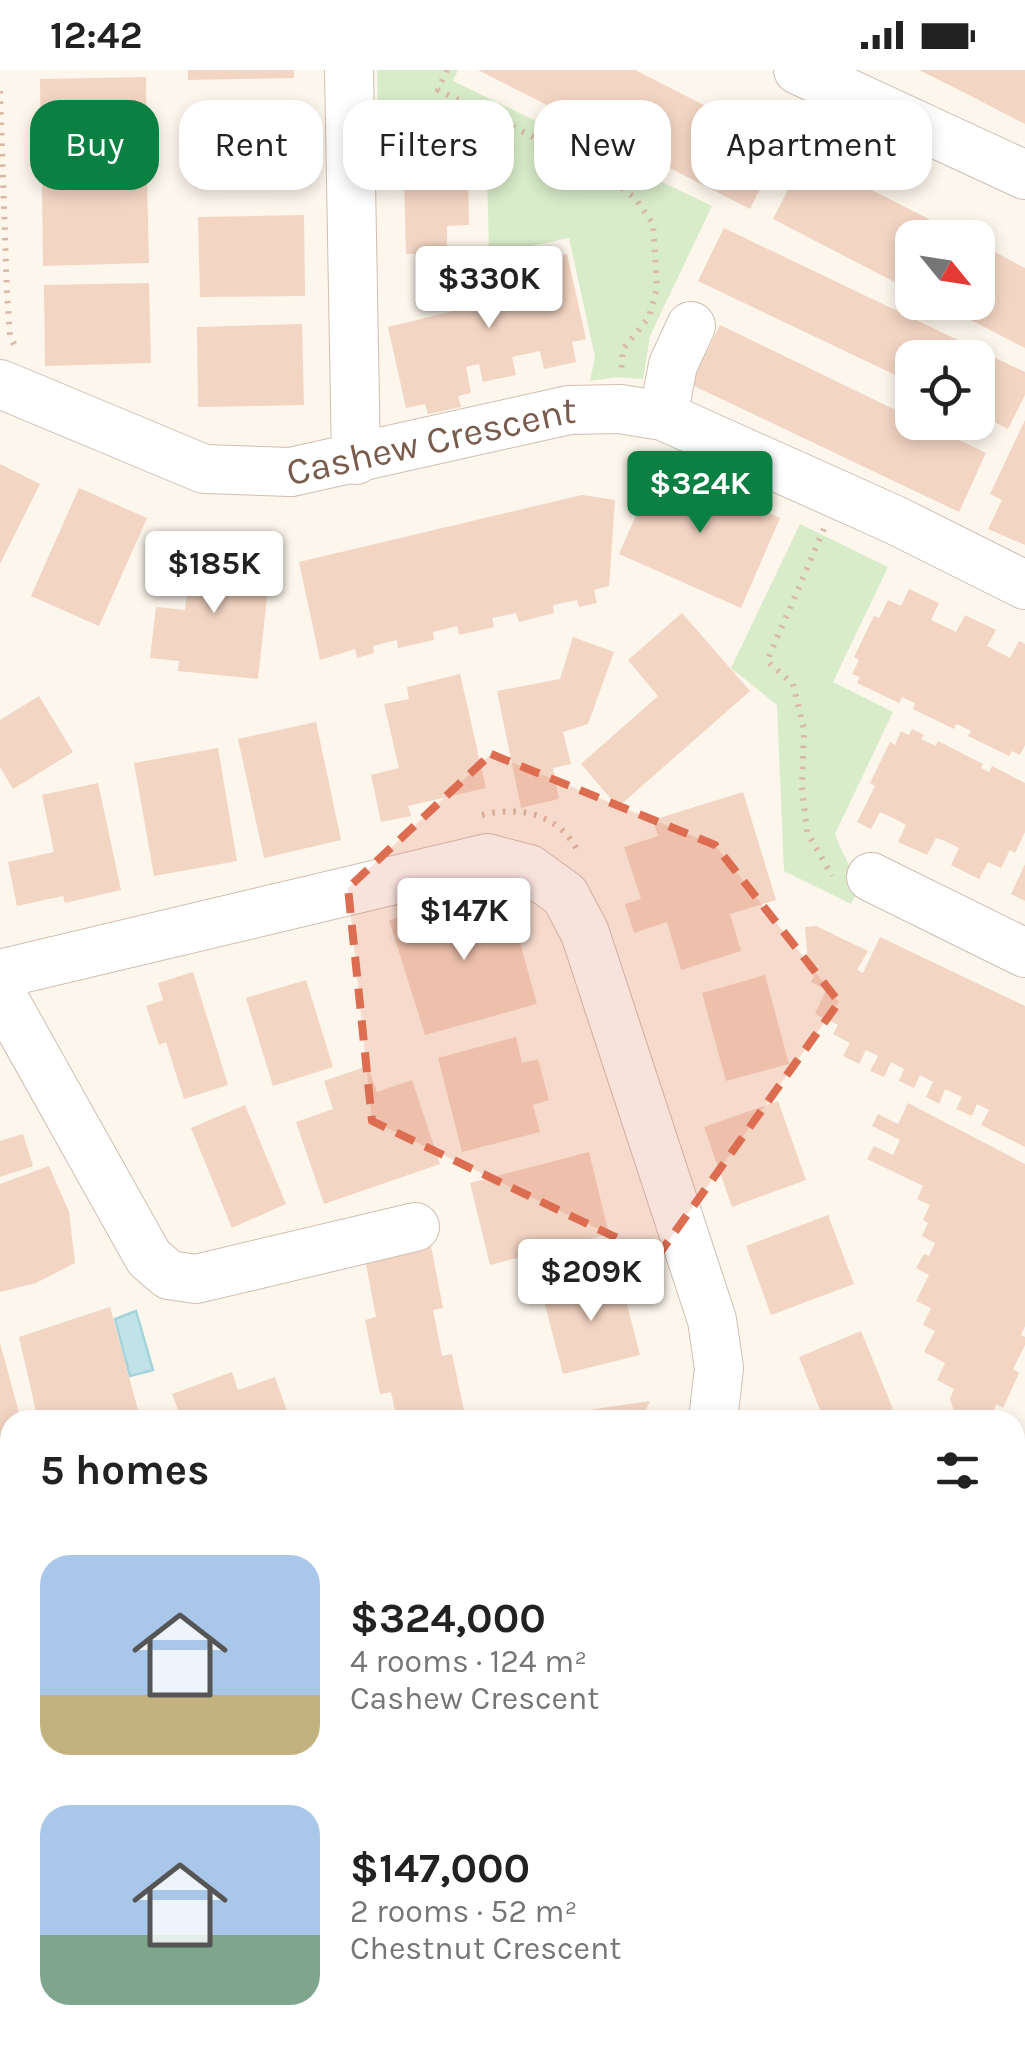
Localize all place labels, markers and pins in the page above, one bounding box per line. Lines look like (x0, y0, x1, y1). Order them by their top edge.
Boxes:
pin: $330K (419, 246, 559, 331)
pin: $324K (630, 451, 770, 536)
pin: $185K (144, 531, 284, 616)
pin: $147K (394, 878, 534, 963)
pin: $209K (521, 1239, 661, 1324)

